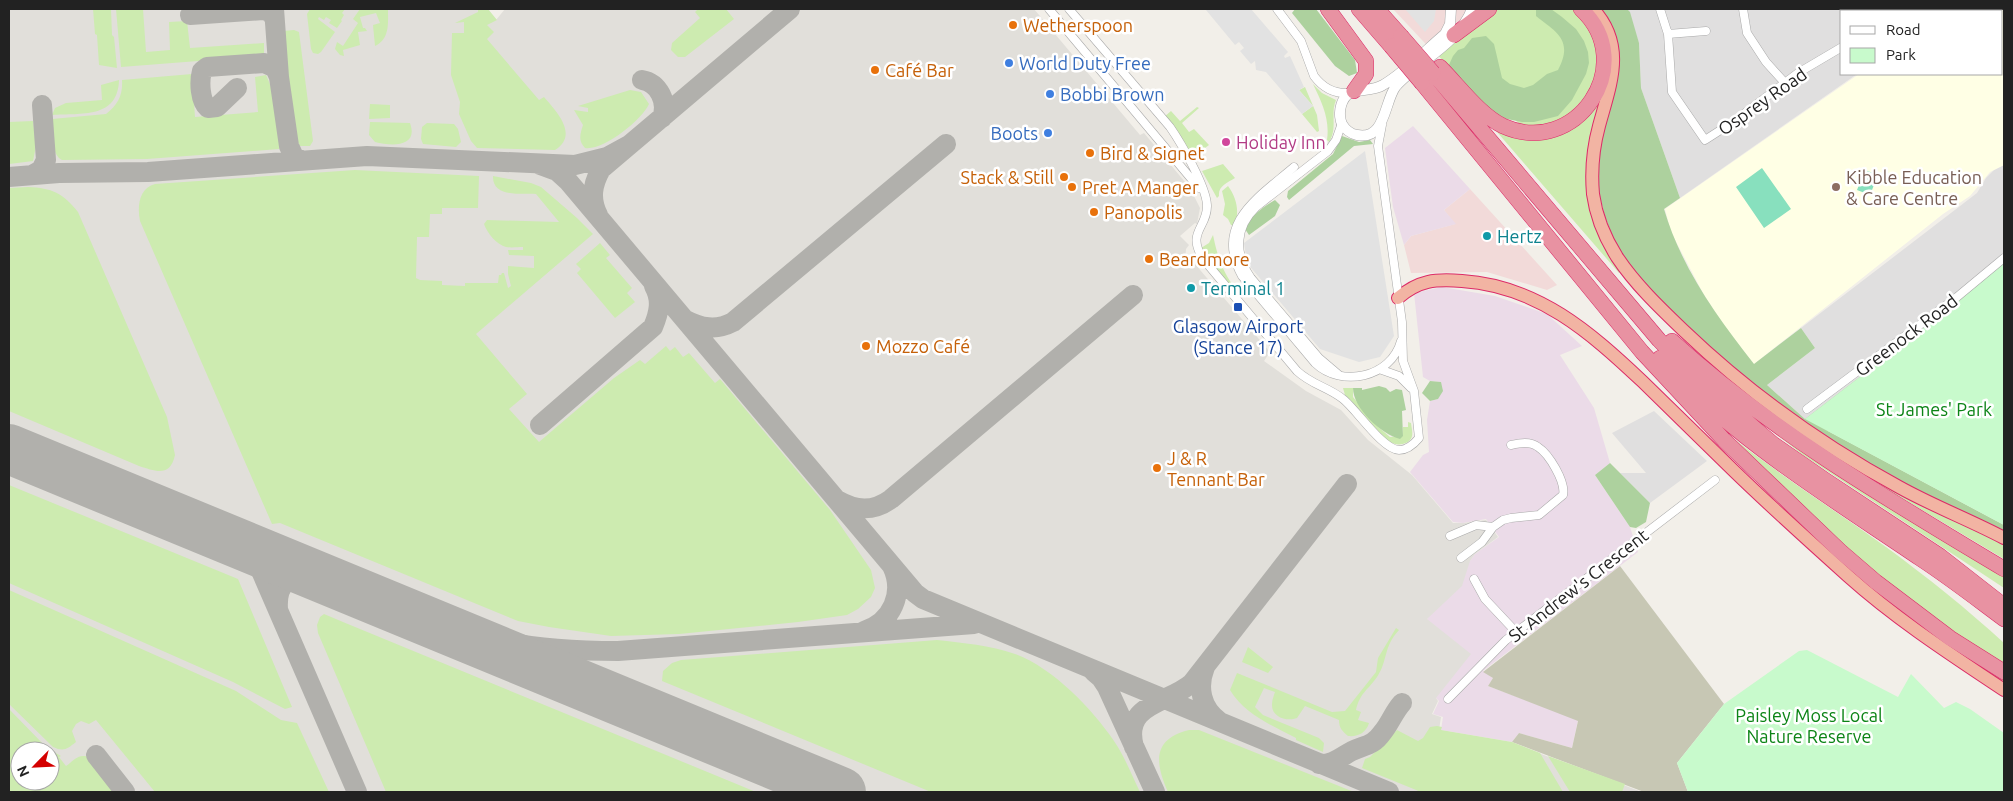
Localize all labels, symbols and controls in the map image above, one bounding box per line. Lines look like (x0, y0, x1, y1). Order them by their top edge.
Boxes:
legend (1840, 10, 2003, 75)
place label: Wetherspoon (1023, 15, 1133, 35)
marker: Wetherspoon (1007, 19, 1019, 31)
text: Road (1886, 21, 1921, 38)
text: Park (1886, 46, 1916, 63)
place label: World Duty Free (1019, 53, 1151, 73)
marker: World Duty Free (1003, 57, 1015, 69)
place label: Café Bar (885, 60, 954, 80)
street label: Osprey Road (1714, 63, 1810, 139)
marker: Café Bar (869, 64, 881, 76)
place label: Bobbi Brown (1060, 84, 1165, 104)
marker: Bobbi Brown (1044, 88, 1056, 100)
place label: Boots (991, 123, 1038, 143)
marker: Boots (1042, 127, 1054, 139)
place label: Holiday Inn (1236, 132, 1326, 152)
marker: Holiday Inn (1220, 136, 1232, 148)
place label: Bird & Signet (1100, 143, 1205, 163)
marker: Bird & Signet (1084, 147, 1096, 159)
place label: Stack & Still (960, 167, 1054, 187)
place label: Kibble Education & Care Centre (1846, 167, 1982, 208)
marker: Stack & Still (1058, 171, 1070, 183)
place label: Pret A Manger (1082, 177, 1199, 197)
marker: Pret A Manger (1066, 181, 1078, 193)
marker: Kibble Education & Care Centre (1830, 181, 1842, 193)
place label: Panopolis (1104, 202, 1183, 222)
marker: Panopolis (1088, 206, 1100, 218)
place label: Hertz (1497, 226, 1542, 246)
marker: Hertz (1481, 230, 1493, 242)
place label: Beardmore (1159, 249, 1250, 269)
marker: Beardmore (1143, 253, 1155, 265)
place label: Terminal 1 (1201, 278, 1285, 298)
marker: Terminal 1 (1185, 282, 1197, 294)
street label: Greenock Road (1851, 290, 1961, 380)
marker: Glasgow Airport (Stance 17) (1232, 301, 1244, 313)
place label: Glasgow Airport (Stance 17) (1173, 316, 1303, 358)
place label: Mozzo Café (876, 336, 970, 356)
marker: Mozzo Café (860, 340, 872, 352)
park label: St James' Park (1876, 399, 1992, 419)
place label: J & R Tennant Bar (1167, 448, 1265, 489)
marker: J & R Tennant Bar (1151, 462, 1163, 474)
street label: St Andrew's Crescent (1504, 524, 1652, 646)
park label: Paisley Moss Local Nature Reserve (1735, 705, 1883, 746)
north arrow (10, 741, 60, 791)
text: N (14, 763, 33, 779)

